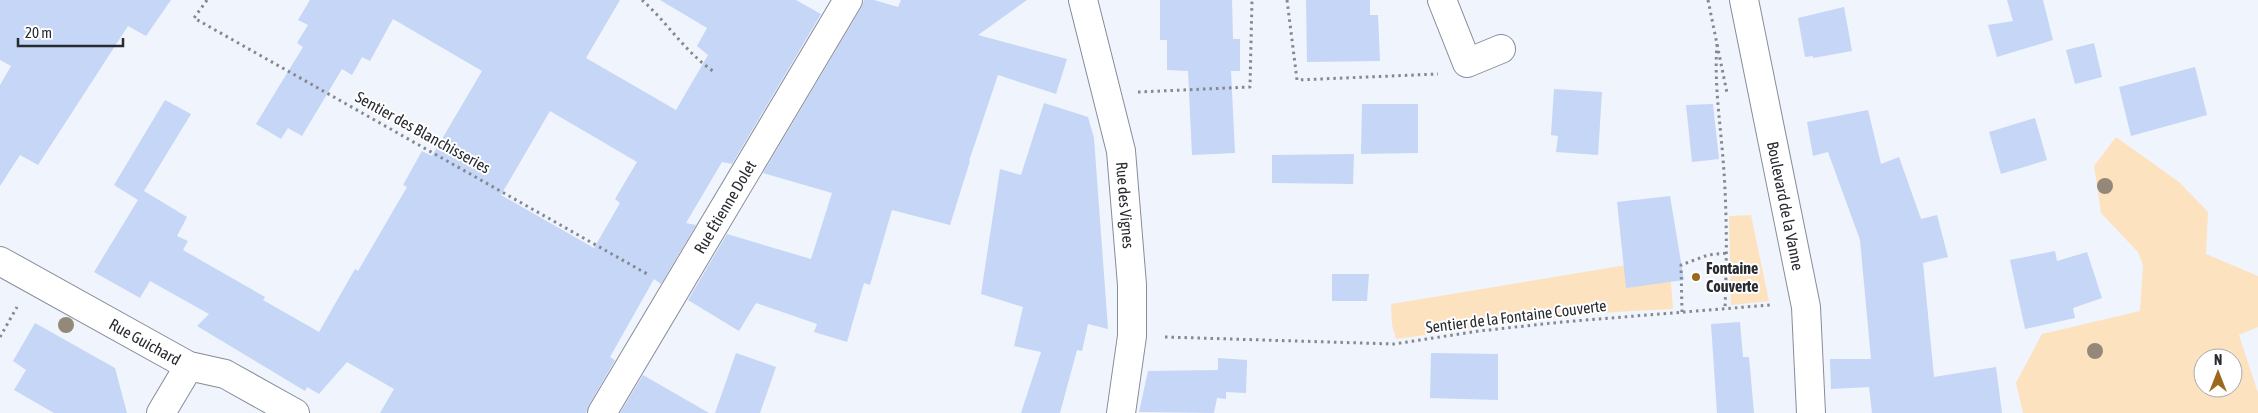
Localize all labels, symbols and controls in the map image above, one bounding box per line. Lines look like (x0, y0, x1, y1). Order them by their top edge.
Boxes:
scale bar (18, 15, 122, 47)
text: 20 m (25, 24, 52, 41)
street label: Sentier des Blanchisseries (353, 87, 494, 177)
street label: Boulevard de la Vanne (1764, 140, 1807, 272)
street label: Rue Étienne Dolet (690, 157, 760, 257)
street label: Rue des Vignes (1113, 161, 1138, 250)
place label: Fontaine Couverte (1706, 259, 1758, 295)
marker: Fontaine Couverte (1690, 271, 1702, 283)
street label: Sentier de la Fontaine Couverte (1425, 296, 1607, 336)
street label: Rue Guichard (106, 315, 184, 369)
north arrow (2193, 348, 2243, 398)
text: N (2214, 352, 2222, 368)

